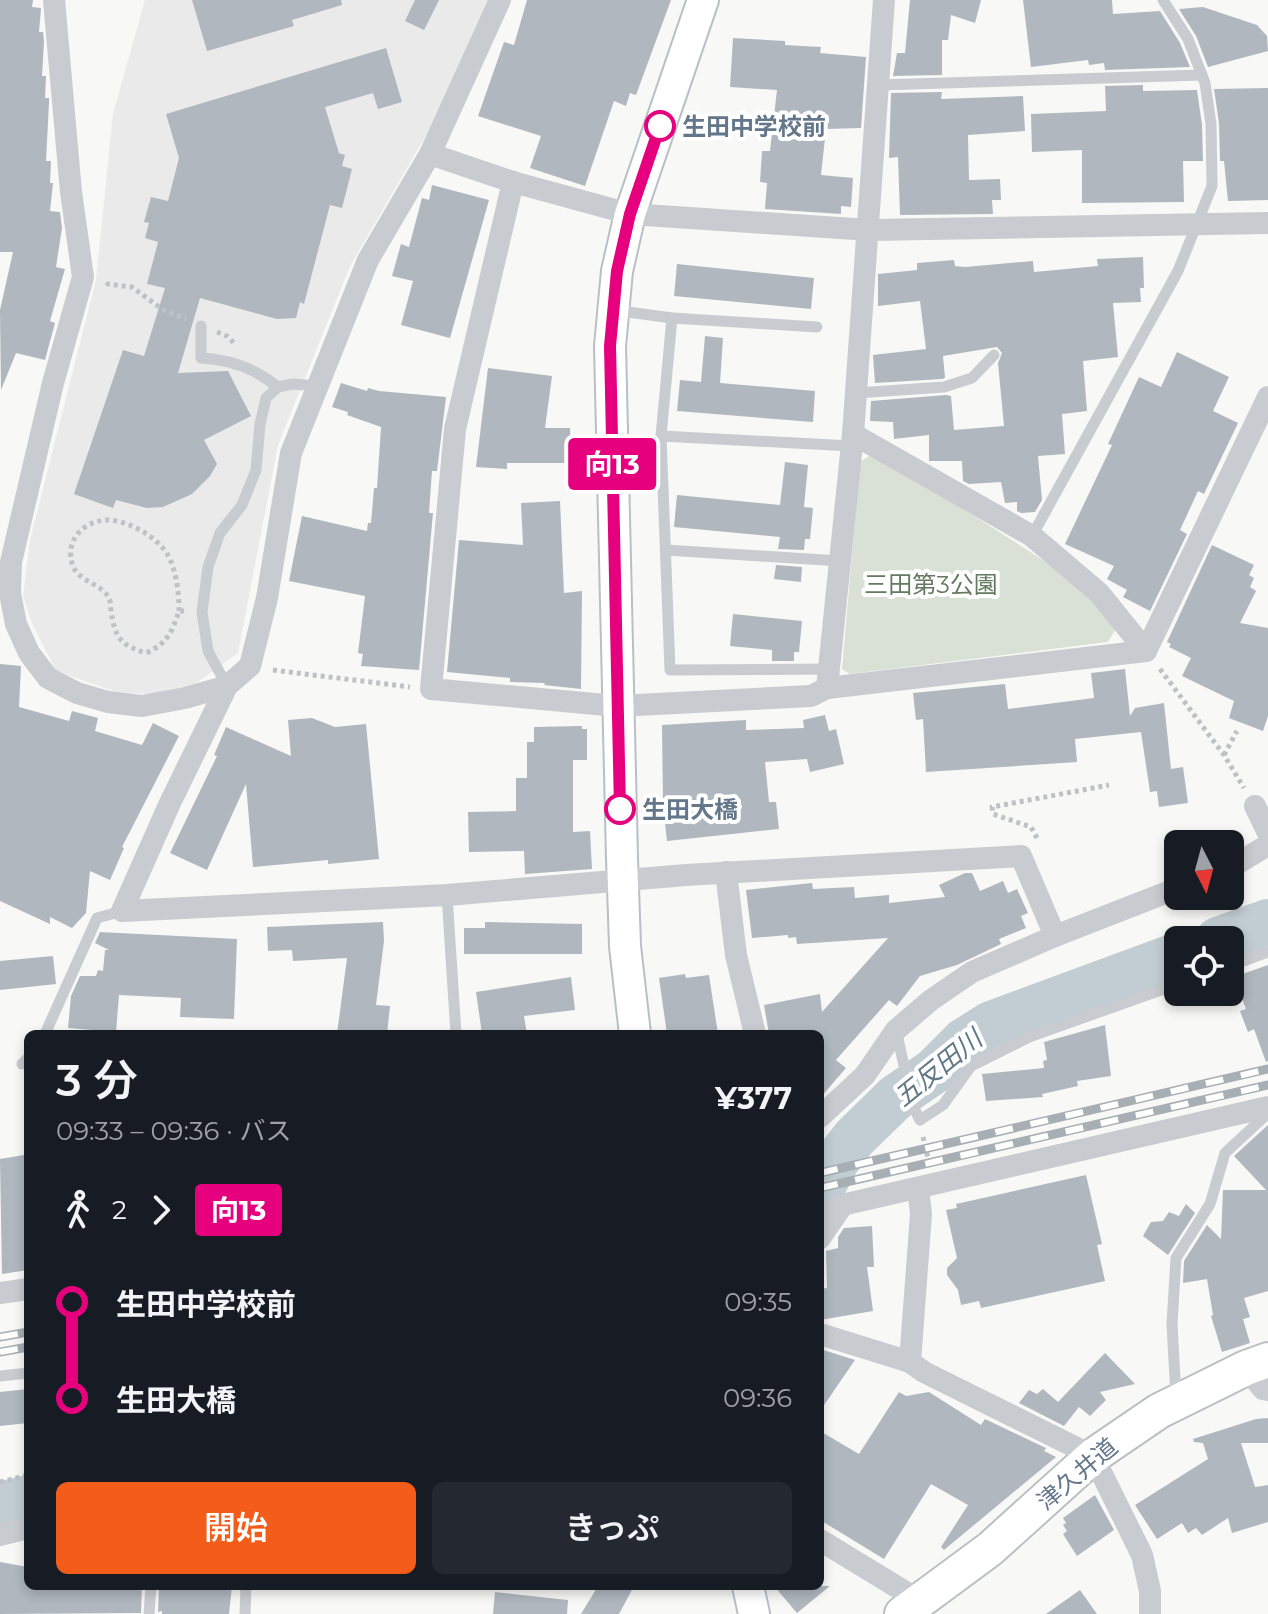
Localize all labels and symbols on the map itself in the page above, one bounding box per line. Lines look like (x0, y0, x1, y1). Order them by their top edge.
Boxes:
marker: 生田中学校前 (645, 111, 675, 141)
place label: 生田中学校前 (682, 112, 826, 141)
line badge: 向13 (566, 438, 658, 490)
park label: 三田第3公園 (864, 570, 998, 599)
marker: 生田大橋 (605, 794, 635, 824)
place label: 生田大橋 (642, 795, 738, 824)
north arrow (1164, 830, 1244, 910)
water label: 五反田川 (888, 1021, 991, 1113)
street label: 津久井道 (1031, 1432, 1123, 1516)

